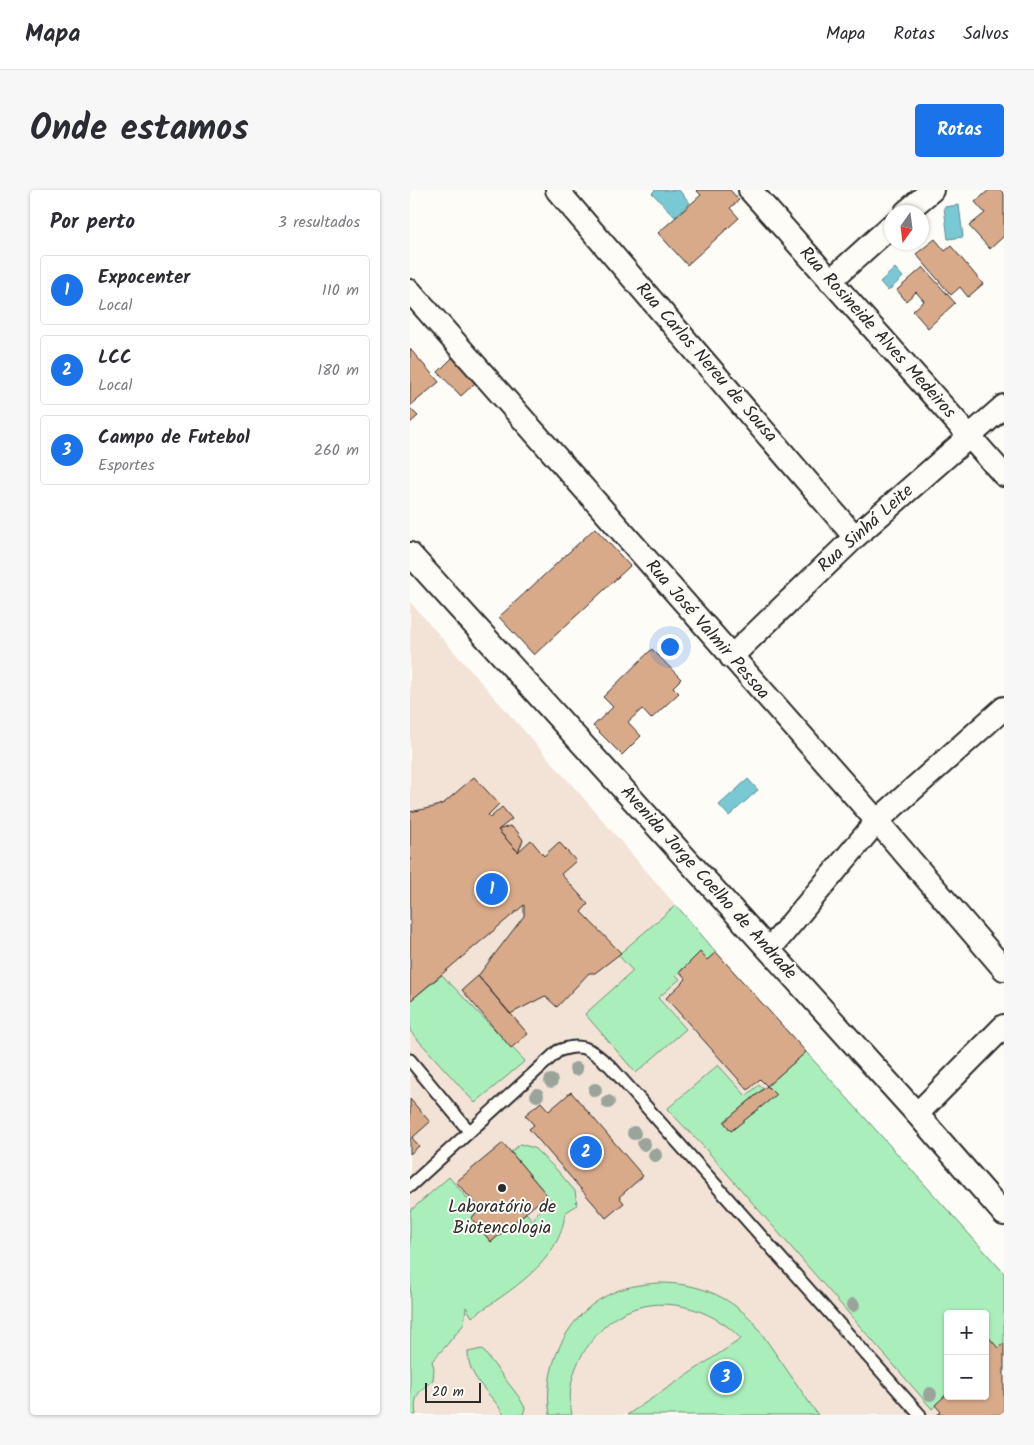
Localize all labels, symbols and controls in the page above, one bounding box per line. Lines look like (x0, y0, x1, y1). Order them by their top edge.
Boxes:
text: Mapa (25, 15, 81, 54)
text: Mapa (826, 20, 865, 49)
text: Rotas (893, 20, 935, 49)
text: Salvos (963, 20, 1009, 49)
text: Onde estamos (30, 102, 249, 158)
button: Rotas (915, 104, 1004, 157)
north arrow (884, 205, 929, 250)
text: Por perto (50, 206, 135, 239)
text: 3 resultados (278, 210, 360, 235)
street label: Rua Rosineide Alves Medeiros (792, 240, 963, 426)
text: Expocenter (98, 263, 190, 293)
street label: Rua Carlos Nereu de Sousa (628, 276, 784, 450)
text: 1 (65, 278, 69, 303)
text: 110 m (322, 278, 359, 303)
text: Local (98, 293, 133, 318)
text: LCC (98, 343, 132, 373)
text: 2 (62, 358, 72, 383)
text: 180 m (317, 358, 359, 383)
text: Local (98, 373, 133, 398)
text: Campo de Futebol (98, 423, 250, 453)
text: 3 (63, 438, 71, 463)
text: 260 m (314, 438, 359, 463)
text: Esportes (98, 453, 155, 478)
street label: Rua Sinhá Leite (811, 478, 921, 580)
street label: Rua José Valmir Pessoa (638, 553, 776, 707)
your location (657, 634, 683, 660)
street label: Avenida Jorge Coelho de Andrade (612, 779, 804, 987)
pin: 1 (476, 870, 508, 908)
pin: 2 (570, 1133, 602, 1171)
marker: Laboratório de Biotencologia (496, 1182, 508, 1194)
place label: Laboratório de Biotencologia (448, 1193, 556, 1243)
map controls (944, 1310, 989, 1400)
button: + (944, 1310, 989, 1355)
button: − (944, 1355, 989, 1400)
pin: 3 (710, 1358, 742, 1396)
scale bar (425, 1380, 481, 1403)
text: 20 m (432, 1381, 464, 1403)

